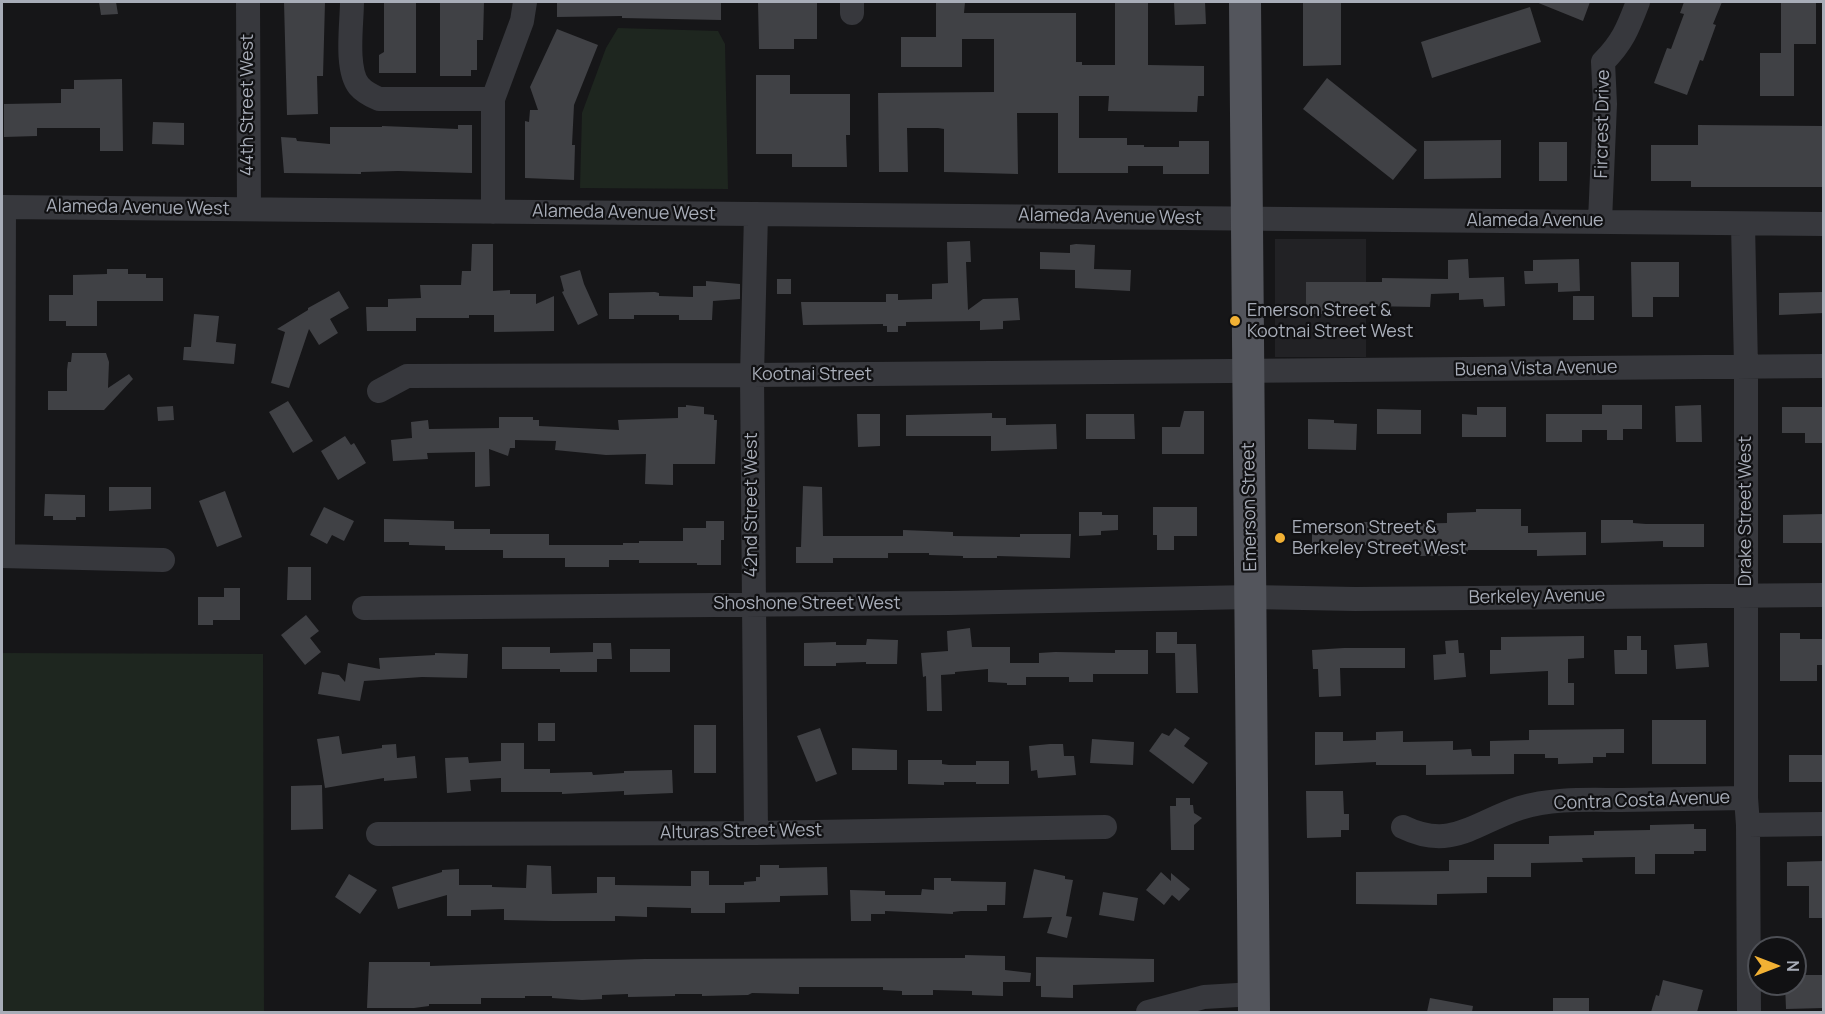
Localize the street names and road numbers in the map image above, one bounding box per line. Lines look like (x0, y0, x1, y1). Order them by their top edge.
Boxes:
street label: 44th Street West (237, 34, 259, 176)
street label: Fircrest Drive (1591, 69, 1615, 179)
street label: Alameda Avenue West (46, 196, 230, 220)
street label: Alameda Avenue West (532, 201, 716, 225)
street label: Alameda Avenue West (1018, 205, 1202, 229)
street label: Alameda Avenue (1466, 210, 1604, 232)
street label: Buena Vista Avenue (1454, 357, 1618, 381)
street label: Kootnai Street (752, 364, 872, 386)
street label: 42nd Street West (741, 432, 763, 578)
street label: Drake Street West (1735, 436, 1757, 586)
street label: Emerson Street (1238, 442, 1262, 572)
street label: Berkeley Avenue (1469, 585, 1605, 609)
street label: Shoshone Street West (713, 593, 901, 615)
street label: Contra Costa Avenue (1553, 787, 1731, 815)
street label: Alturas Street West (660, 820, 822, 844)

